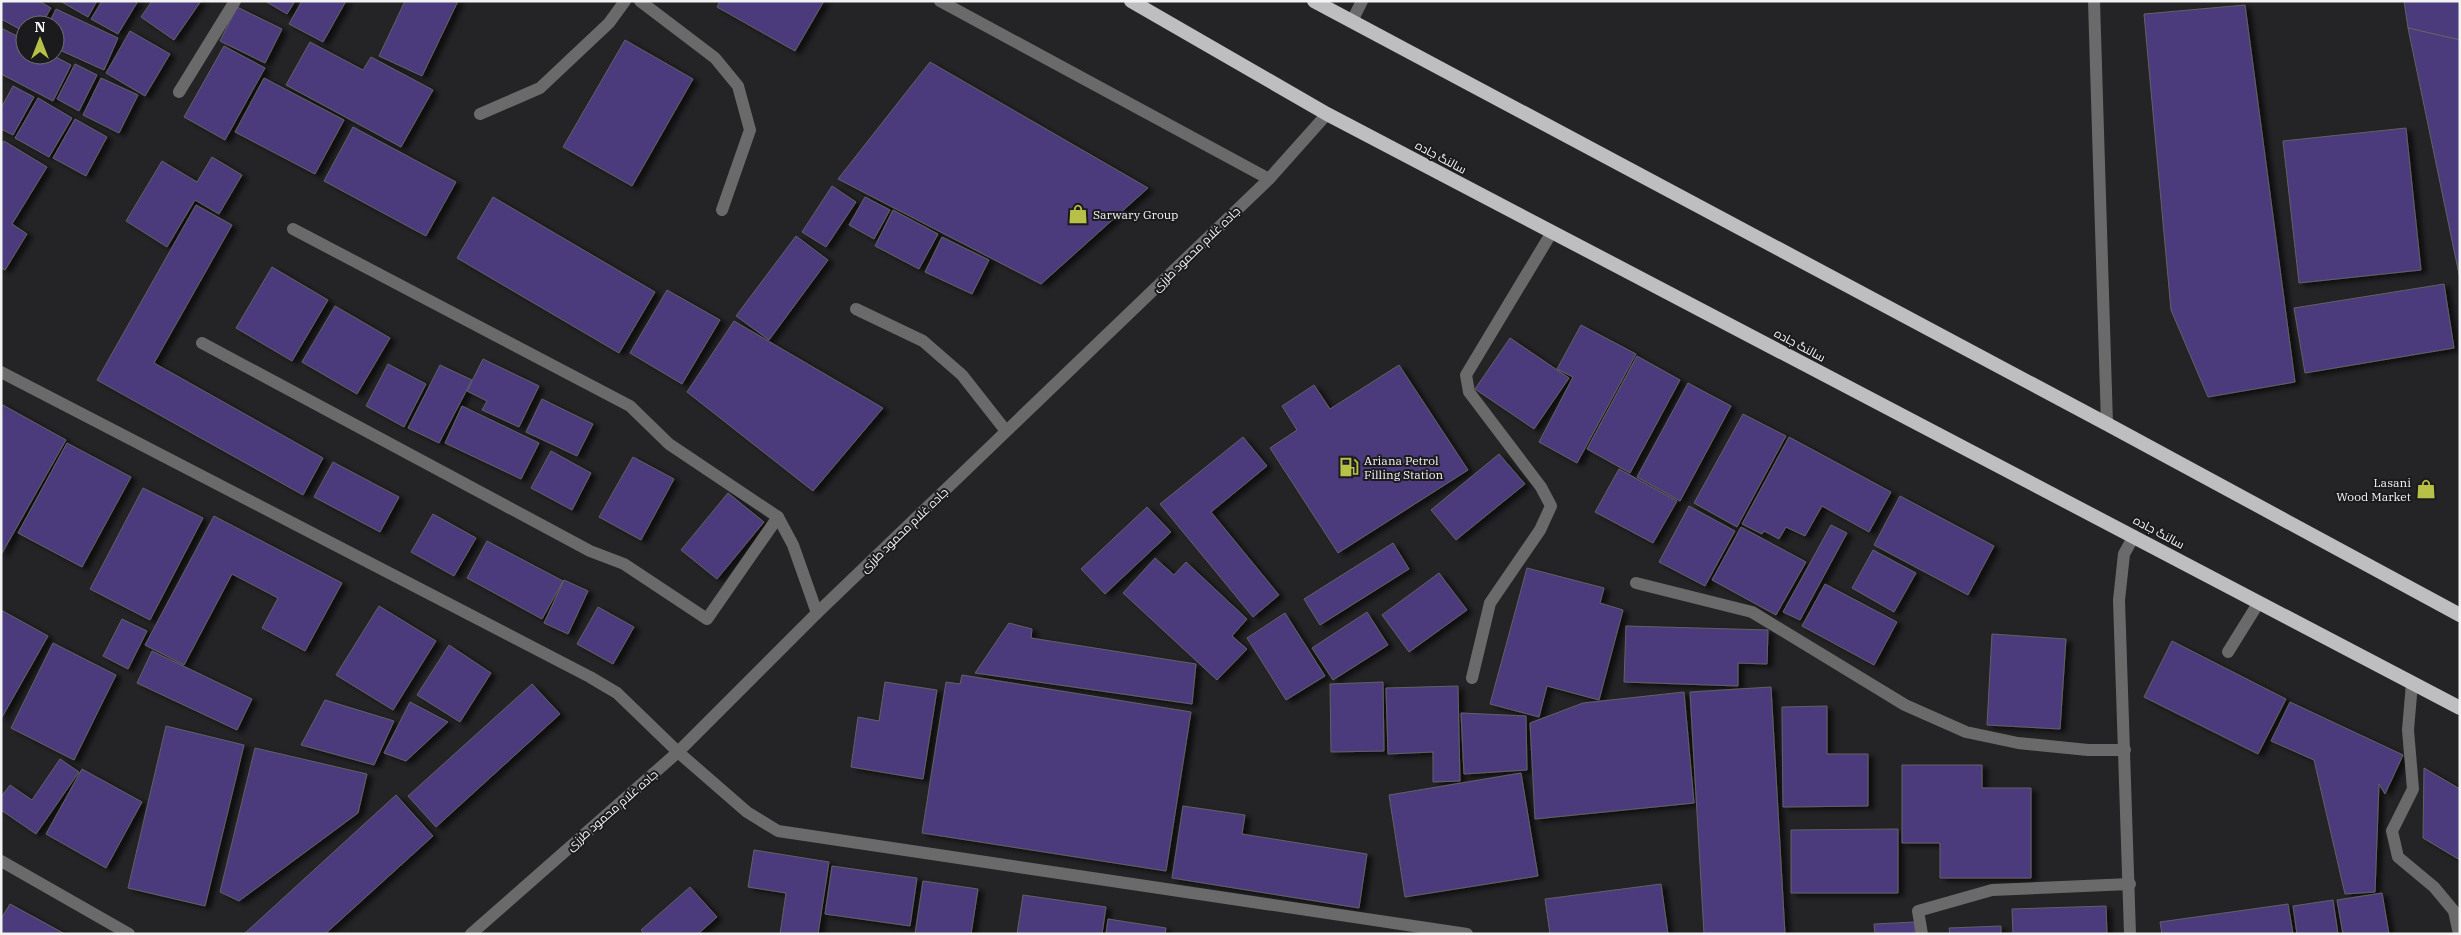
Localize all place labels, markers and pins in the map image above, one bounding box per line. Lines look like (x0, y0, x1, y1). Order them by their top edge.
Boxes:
shop icon: Sarwary Group (1067, 203, 1089, 225)
place label: Sarwary Group (1093, 207, 1178, 222)
place label: Ariana Petrol Filling Station (1364, 453, 1443, 482)
fuel station icon: Ariana Petrol Filling Station (1338, 456, 1360, 478)
place label: Lasani Wood Market (2336, 475, 2411, 504)
shop icon: Lasani Wood Market (2415, 478, 2437, 500)

